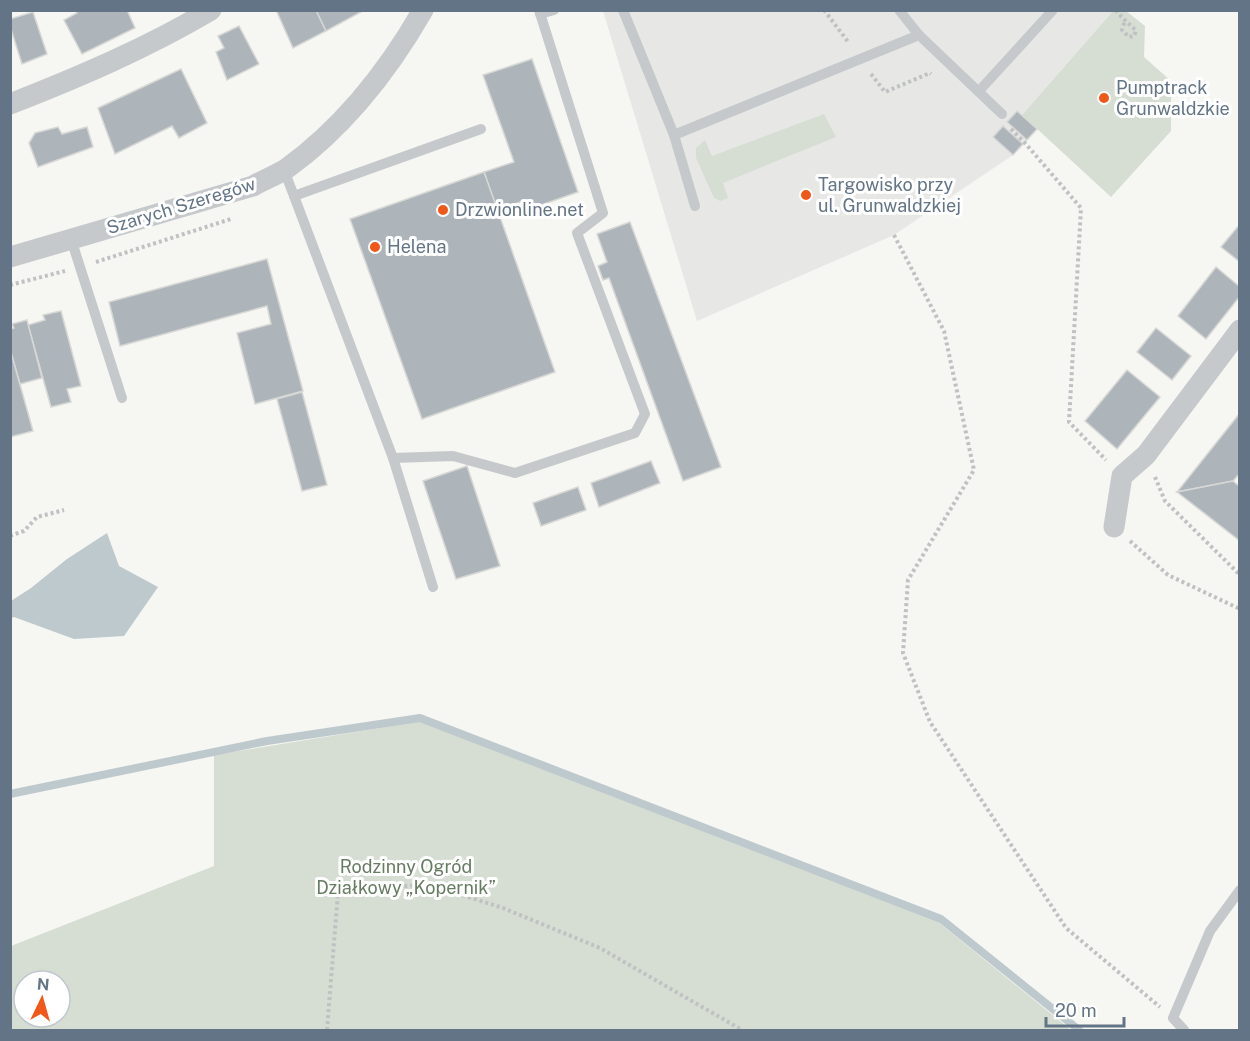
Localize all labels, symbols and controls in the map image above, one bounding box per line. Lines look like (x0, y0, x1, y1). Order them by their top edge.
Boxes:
place label: Pumptrack Grunwaldzkie (1116, 77, 1230, 119)
marker: Pumptrack Grunwaldzkie (1097, 91, 1111, 105)
street label: Szarych Szeregów (104, 173, 258, 238)
place label: Targowisko przy ul. Grunwaldzkiej (818, 174, 961, 216)
marker: Targowisko przy ul. Grunwaldzkiej (799, 188, 813, 202)
place label: Drzwionline.net (455, 199, 584, 220)
marker: Drzwionline.net (436, 203, 450, 217)
place label: Helena (387, 236, 446, 257)
marker: Helena (368, 240, 382, 254)
park label: Rodzinny Ogród Działkowy „Kopernik” (316, 856, 496, 898)
north arrow (12, 969, 72, 1029)
text: N (36, 975, 50, 995)
scale bar (1046, 990, 1124, 1028)
text: 20 m (1055, 1000, 1097, 1021)

